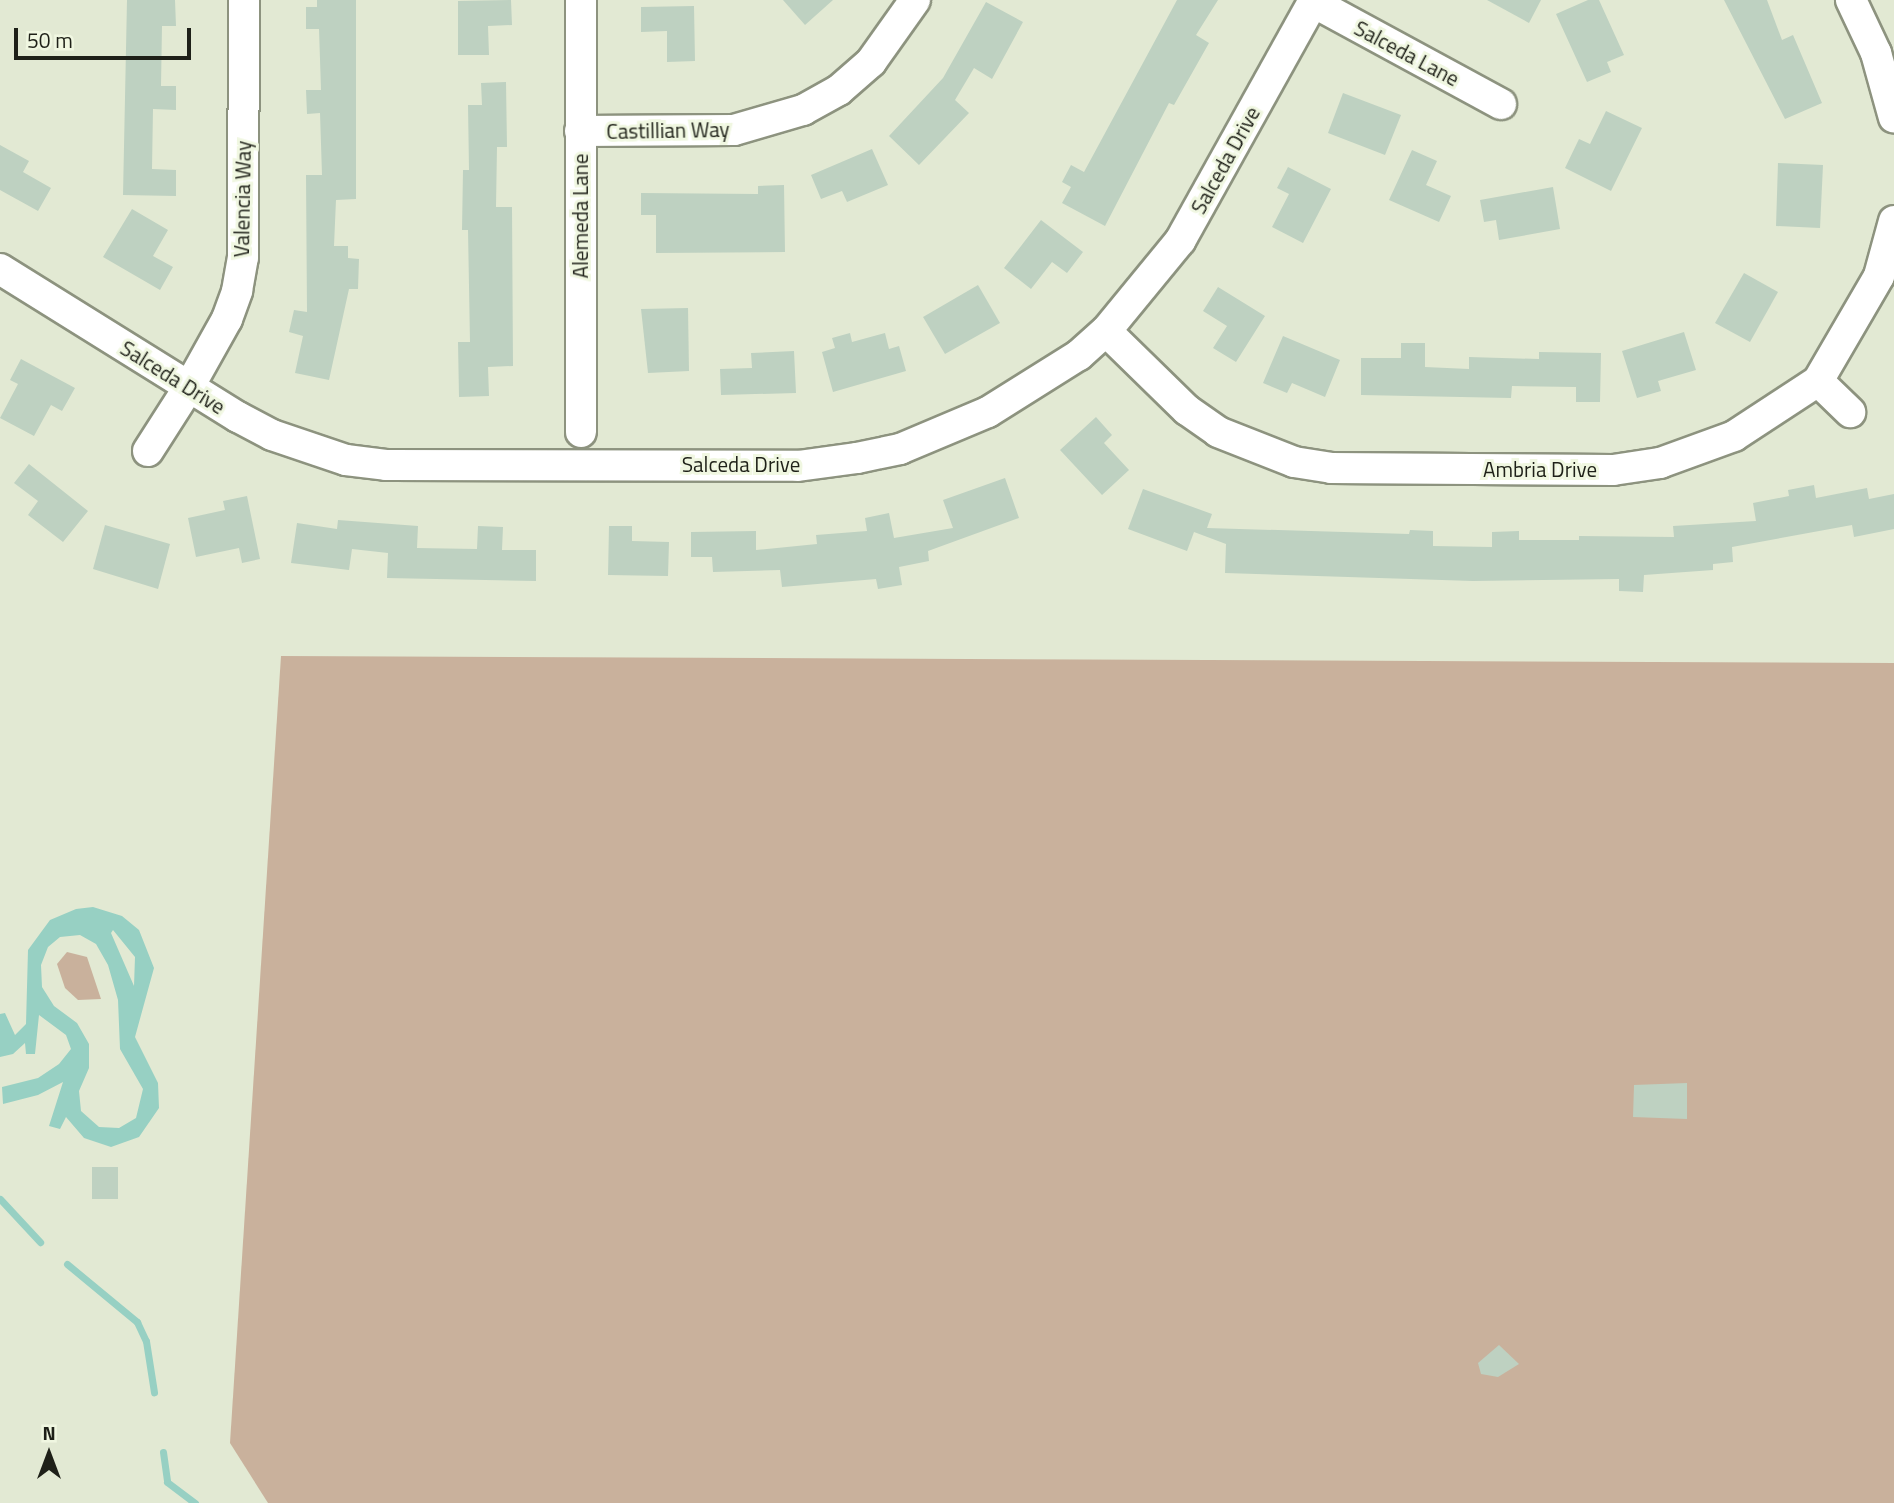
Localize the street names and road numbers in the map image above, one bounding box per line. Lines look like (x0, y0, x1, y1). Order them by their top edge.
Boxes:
street label: Salceda Lane (1350, 15, 1464, 91)
street label: Salceda Drive (1185, 102, 1265, 218)
street label: Castillian Way (606, 116, 730, 144)
street label: Valencia Way (228, 140, 256, 258)
street label: Alemeda Lane (567, 154, 593, 278)
street label: Salceda Drive (116, 335, 230, 419)
street label: Salceda Drive (682, 451, 800, 477)
street label: Ambria Drive (1483, 456, 1597, 482)

